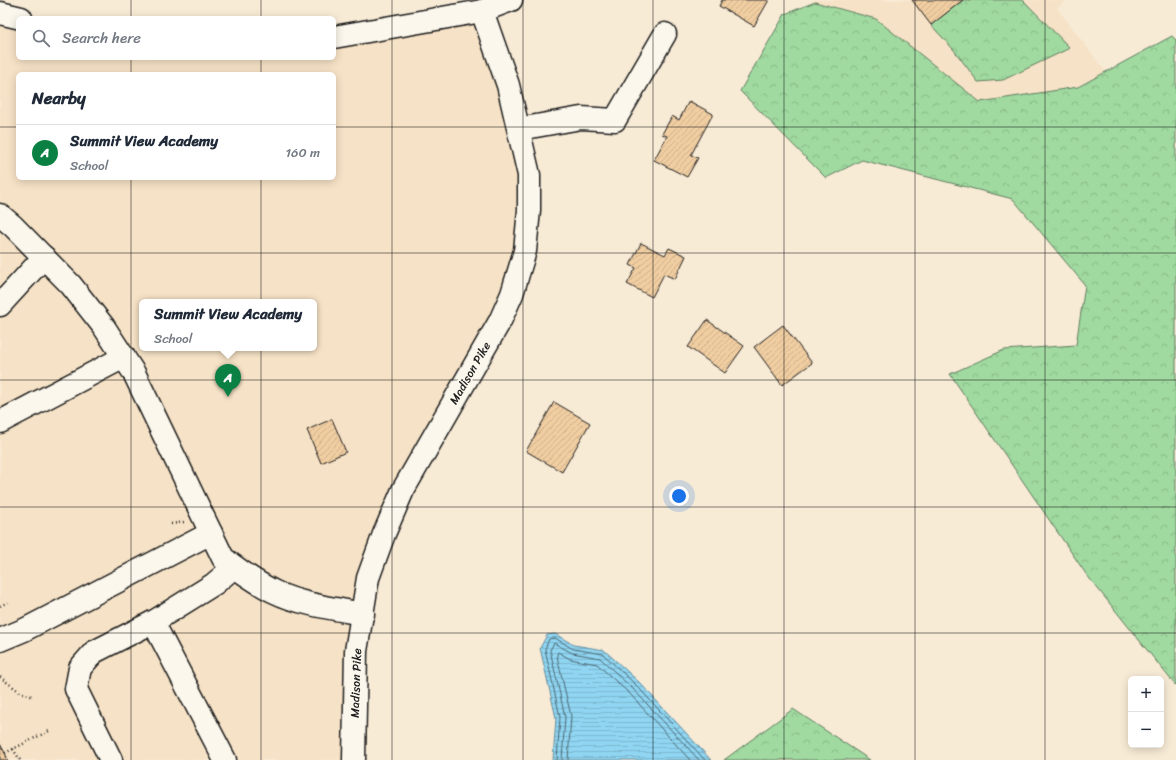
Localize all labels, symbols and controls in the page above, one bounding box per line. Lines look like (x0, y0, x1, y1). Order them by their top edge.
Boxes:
search box (16, 16, 336, 60)
text: Search here (62, 25, 141, 51)
icon: search (30, 27, 52, 49)
text: Nearby (32, 83, 86, 113)
text: Summit View Academy (70, 128, 218, 154)
text: A (41, 141, 49, 164)
text: 160 m (285, 141, 320, 164)
text: School (70, 154, 108, 177)
popup (139, 299, 317, 351)
text: Summit View Academy (154, 301, 302, 327)
text: School (154, 327, 192, 350)
street label: Madison Pike (443, 337, 497, 409)
pin: A (215, 364, 241, 397)
your location (669, 486, 689, 506)
street label: Madison Pike (344, 648, 368, 718)
map controls (1128, 676, 1164, 748)
button: + (1128, 676, 1164, 712)
button: − (1128, 712, 1164, 748)

